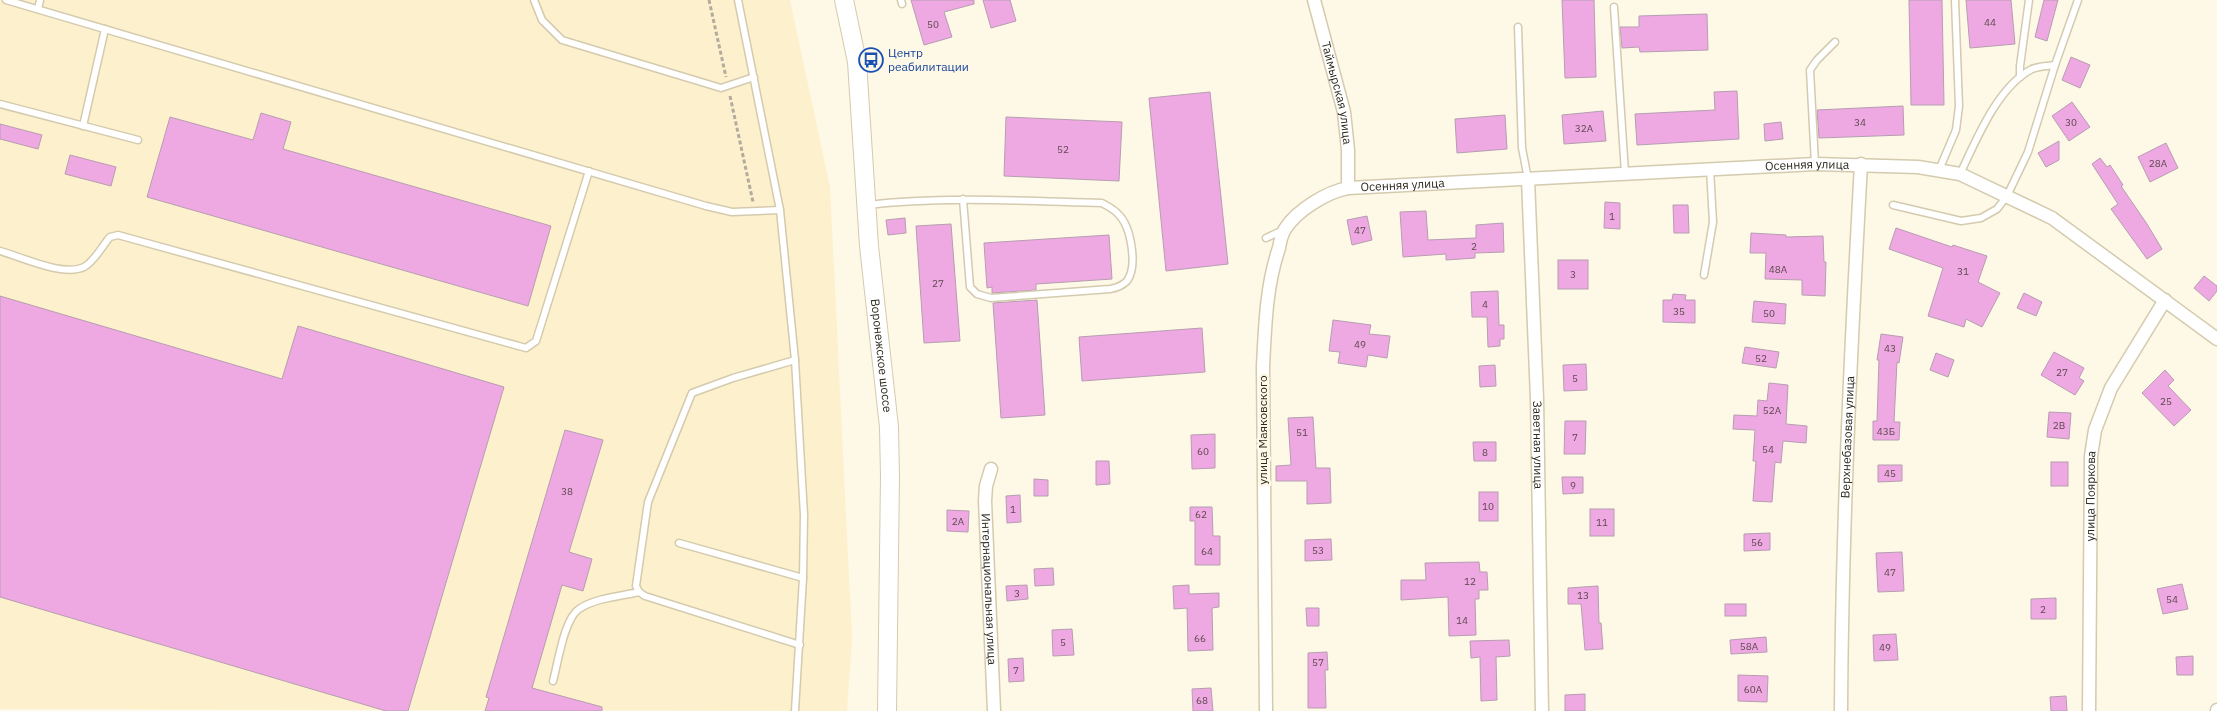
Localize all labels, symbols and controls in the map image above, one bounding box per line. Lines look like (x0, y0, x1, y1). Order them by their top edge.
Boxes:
house number: 44 (1984, 16, 1996, 29)
house number: 50 (927, 18, 939, 31)
street label: Таймырская улица (1318, 40, 1355, 146)
place label: Центр реабилитации (888, 45, 969, 74)
bus stop icon: Центр реабилитации (858, 47, 884, 73)
house number: 34 (1854, 116, 1866, 129)
house number: 30 (2065, 116, 2077, 129)
house number: 32А (1575, 122, 1594, 135)
house number: 52 (1057, 143, 1069, 156)
street label: Осенняя улица (1765, 156, 1850, 174)
house number: 28А (2149, 157, 2168, 170)
street label: Осенняя улица (1360, 175, 1446, 194)
house number: 1 (1609, 210, 1615, 223)
house number: 47 (1354, 224, 1366, 237)
house number: 2 (1471, 240, 1477, 253)
house number: 48А (1769, 263, 1788, 276)
house number: 31 (1957, 265, 1969, 278)
house number: 3 (1570, 268, 1576, 281)
house number: 27 (932, 277, 944, 290)
street label: Воронежское шоссе (868, 298, 895, 414)
house number: 4 (1482, 298, 1488, 311)
house number: 35 (1673, 305, 1685, 318)
house number: 50 (1763, 307, 1775, 320)
house number: 49 (1354, 338, 1366, 351)
house number: 43 (1884, 342, 1896, 355)
house number: 52 (1755, 352, 1767, 365)
house number: 27 (2056, 366, 2068, 379)
house number: 5 (1572, 372, 1578, 385)
street label: улица Маяковского (1255, 375, 1270, 485)
street label: Верхнебазовая улица (1837, 375, 1857, 499)
house number: 25 (2160, 395, 2172, 408)
street label: Заветная улица (1530, 401, 1546, 490)
house number: 52А (1763, 404, 1782, 417)
house number: 2В (2053, 419, 2065, 432)
house number: 43Б (1877, 425, 1895, 438)
house number: 51 (1296, 426, 1308, 439)
house number: 7 (1572, 431, 1578, 444)
house number: 54 (1762, 443, 1774, 456)
house number: 60 (1197, 445, 1209, 458)
house number: 8 (1482, 446, 1488, 459)
street label: улица Пояркова (2082, 449, 2099, 541)
house number: 45 (1884, 467, 1896, 480)
house number: 9 (1570, 479, 1576, 492)
house number: 38 (561, 485, 573, 498)
house number: 10 (1482, 500, 1494, 513)
house number: 1 (1010, 503, 1016, 516)
house number: 62 (1195, 508, 1207, 521)
street label: Интернациональная улица (979, 513, 1000, 666)
house number: 2А (952, 515, 965, 528)
house number: 11 (1596, 516, 1608, 529)
house number: 56 (1751, 536, 1763, 549)
house number: 53 (1312, 544, 1324, 557)
house number: 64 (1201, 545, 1213, 558)
house number: 47 (1884, 566, 1896, 579)
house number: 12 (1464, 575, 1476, 588)
house number: 3 (1014, 587, 1020, 600)
house number: 13 (1577, 589, 1589, 602)
house number: 54 (2166, 593, 2178, 606)
house number: 2 (2040, 603, 2046, 616)
house number: 14 (1456, 614, 1468, 627)
house number: 66 (1194, 632, 1206, 645)
house number: 5 (1060, 636, 1066, 649)
house number: 58А (1740, 640, 1759, 653)
house number: 49 (1879, 641, 1891, 654)
house number: 57 (1312, 656, 1324, 669)
house number: 7 (1013, 664, 1019, 677)
house number: 60А (1744, 683, 1763, 696)
house number: 68 (1196, 694, 1208, 707)

